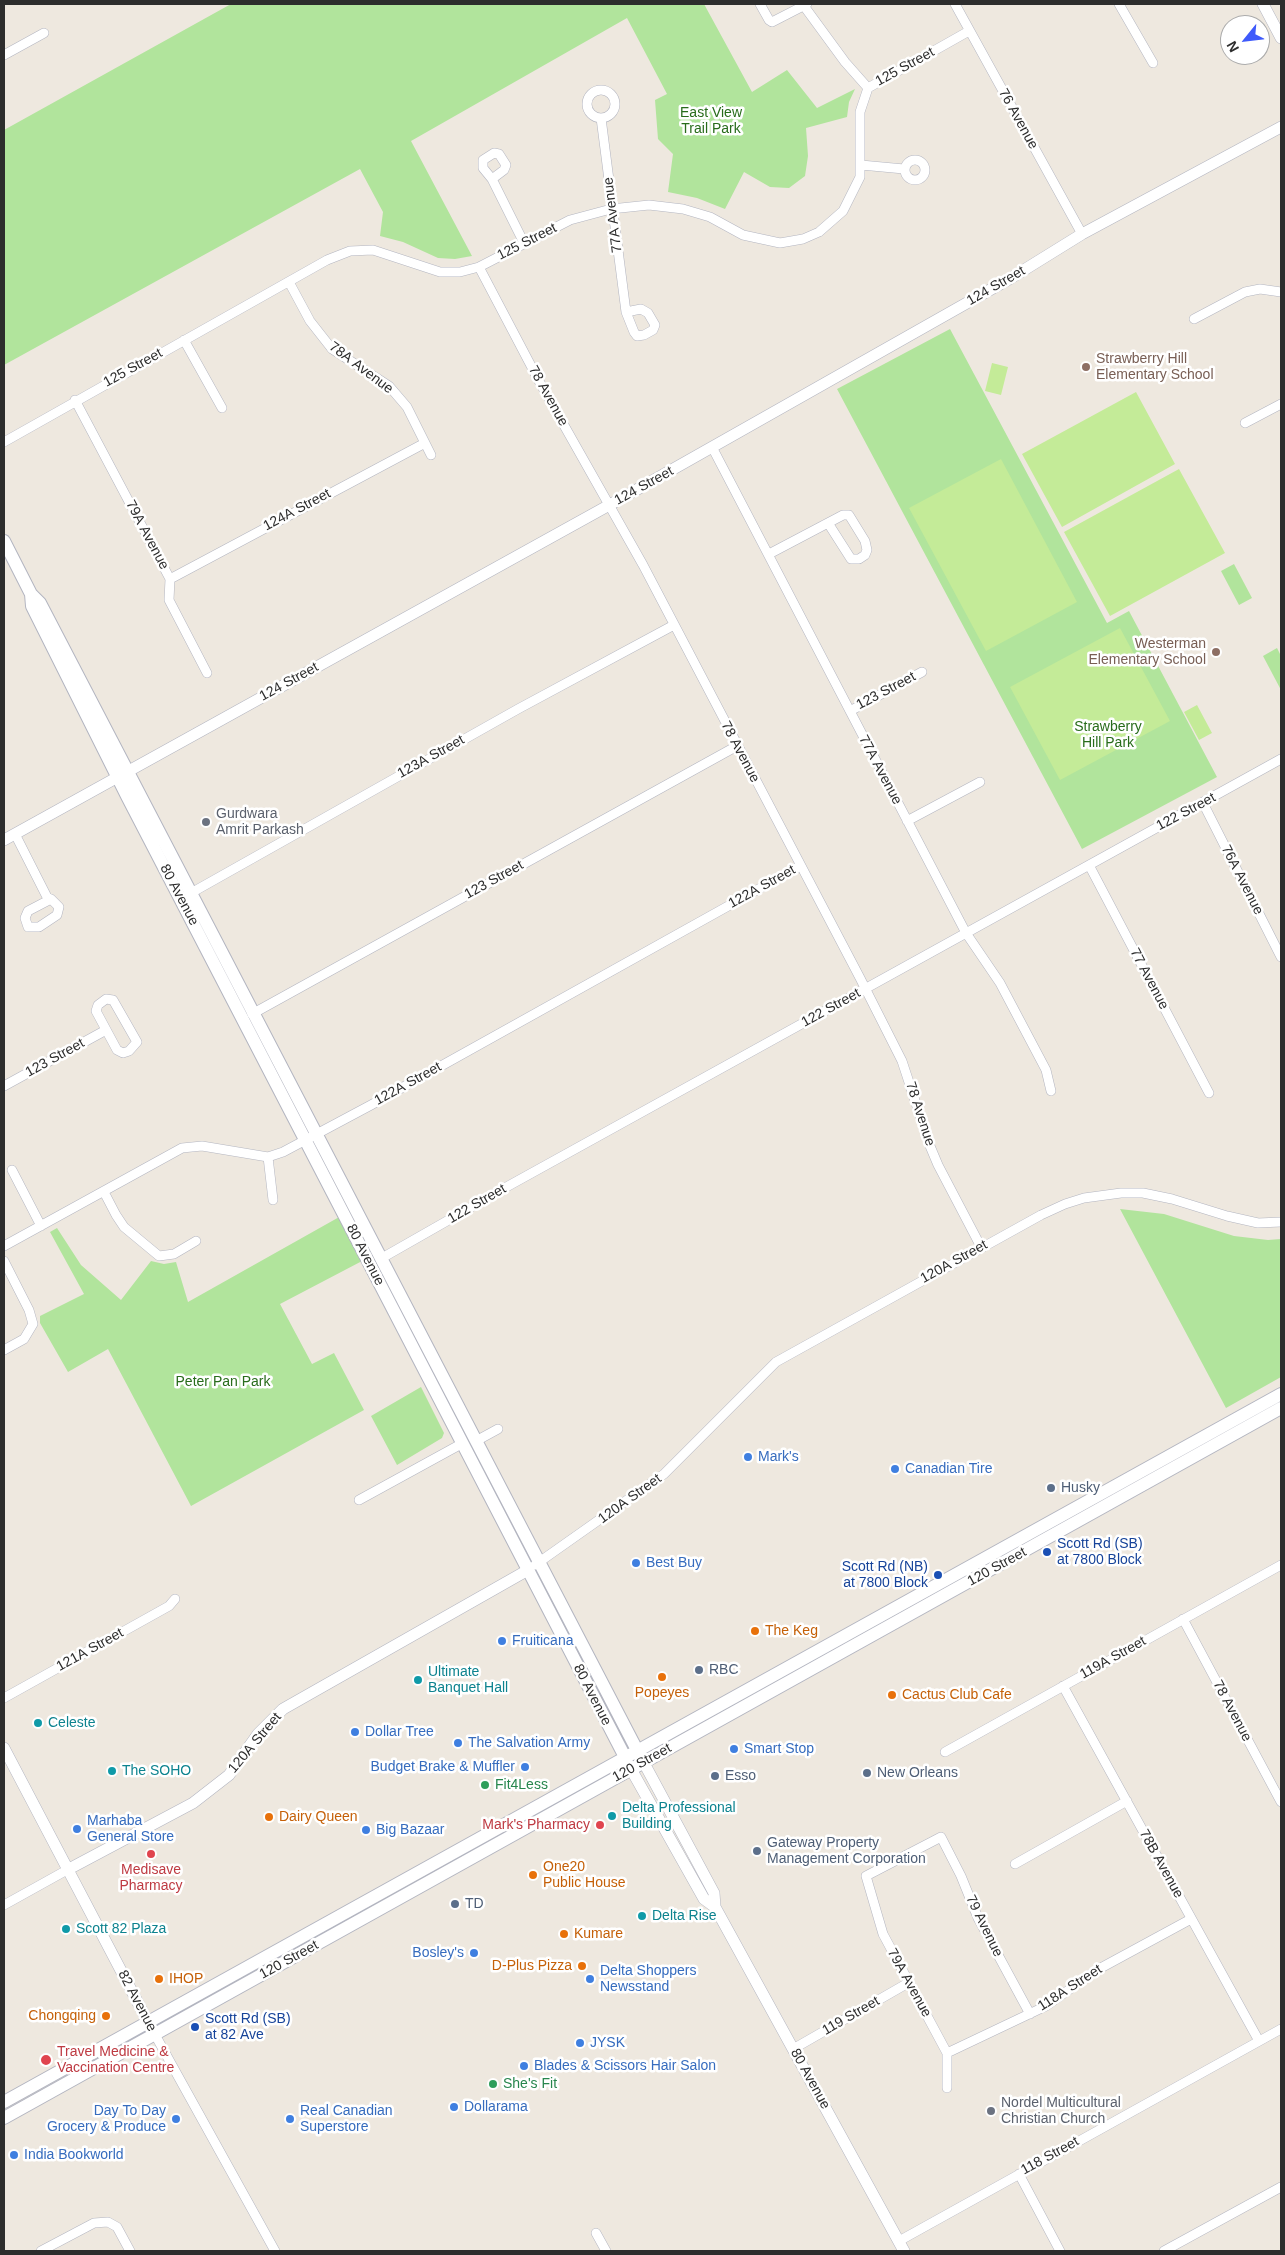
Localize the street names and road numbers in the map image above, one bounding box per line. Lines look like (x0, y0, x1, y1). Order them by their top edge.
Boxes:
street label: 125 Street (873, 44, 937, 90)
street label: 76 Avenue (994, 86, 1042, 152)
street label: 77A Avenue (600, 176, 626, 254)
street label: 125 Street (494, 220, 560, 264)
street label: 124 Street (964, 263, 1028, 309)
street label: 78A Avenue (326, 338, 396, 398)
street label: 125 Street (101, 345, 165, 391)
street label: 78 Avenue (524, 363, 572, 429)
street label: 124 Street (612, 463, 676, 509)
street label: 124A Street (260, 485, 334, 535)
street label: 79A Avenue (122, 497, 172, 573)
street label: 124 Street (257, 659, 321, 705)
street label: 123 Street (854, 668, 918, 714)
street label: 78 Avenue (717, 719, 763, 785)
street label: 123A Street (395, 732, 467, 782)
street label: 77A Avenue (855, 732, 905, 808)
street label: 122 Street (1154, 789, 1218, 835)
street label: 76A Avenue (1217, 842, 1267, 918)
street label: 123 Street (462, 857, 526, 903)
street label: 80 Avenue (156, 862, 202, 928)
street label: 122A Street (726, 862, 798, 912)
street label: 77 Avenue (1126, 946, 1172, 1012)
street label: 122 Street (799, 985, 863, 1031)
street label: 123 Street (23, 1035, 87, 1081)
street label: 122A Street (372, 1059, 444, 1109)
street label: 78 Avenue (902, 1080, 938, 1148)
street label: 122 Street (445, 1181, 509, 1227)
street label: 80 Avenue (342, 1221, 388, 1289)
street label: 120A Street (918, 1237, 990, 1287)
street label: 120A Street (595, 1470, 665, 1528)
street label: 120 Street (965, 1544, 1029, 1590)
street label: 121A Street (54, 1625, 126, 1675)
street label: 119A Street (1077, 1633, 1149, 1683)
street label: 80 Avenue (569, 1661, 615, 1729)
street label: 78 Avenue (1209, 1678, 1255, 1744)
street label: 120A Street (225, 1709, 285, 1777)
street label: 120 Street (610, 1740, 674, 1786)
street label: 78B Avenue (1135, 1827, 1187, 1901)
street label: 79 Avenue (962, 1892, 1006, 1960)
street label: 120 Street (257, 1937, 321, 1983)
street label: 79A Avenue (883, 1946, 935, 2020)
street label: 118A Street (1035, 1961, 1105, 2015)
street label: 82 Avenue (114, 1968, 160, 2034)
street label: 119 Street (819, 1993, 883, 2039)
street label: 80 Avenue (786, 2046, 834, 2112)
street label: 118 Street (1018, 2133, 1082, 2179)

